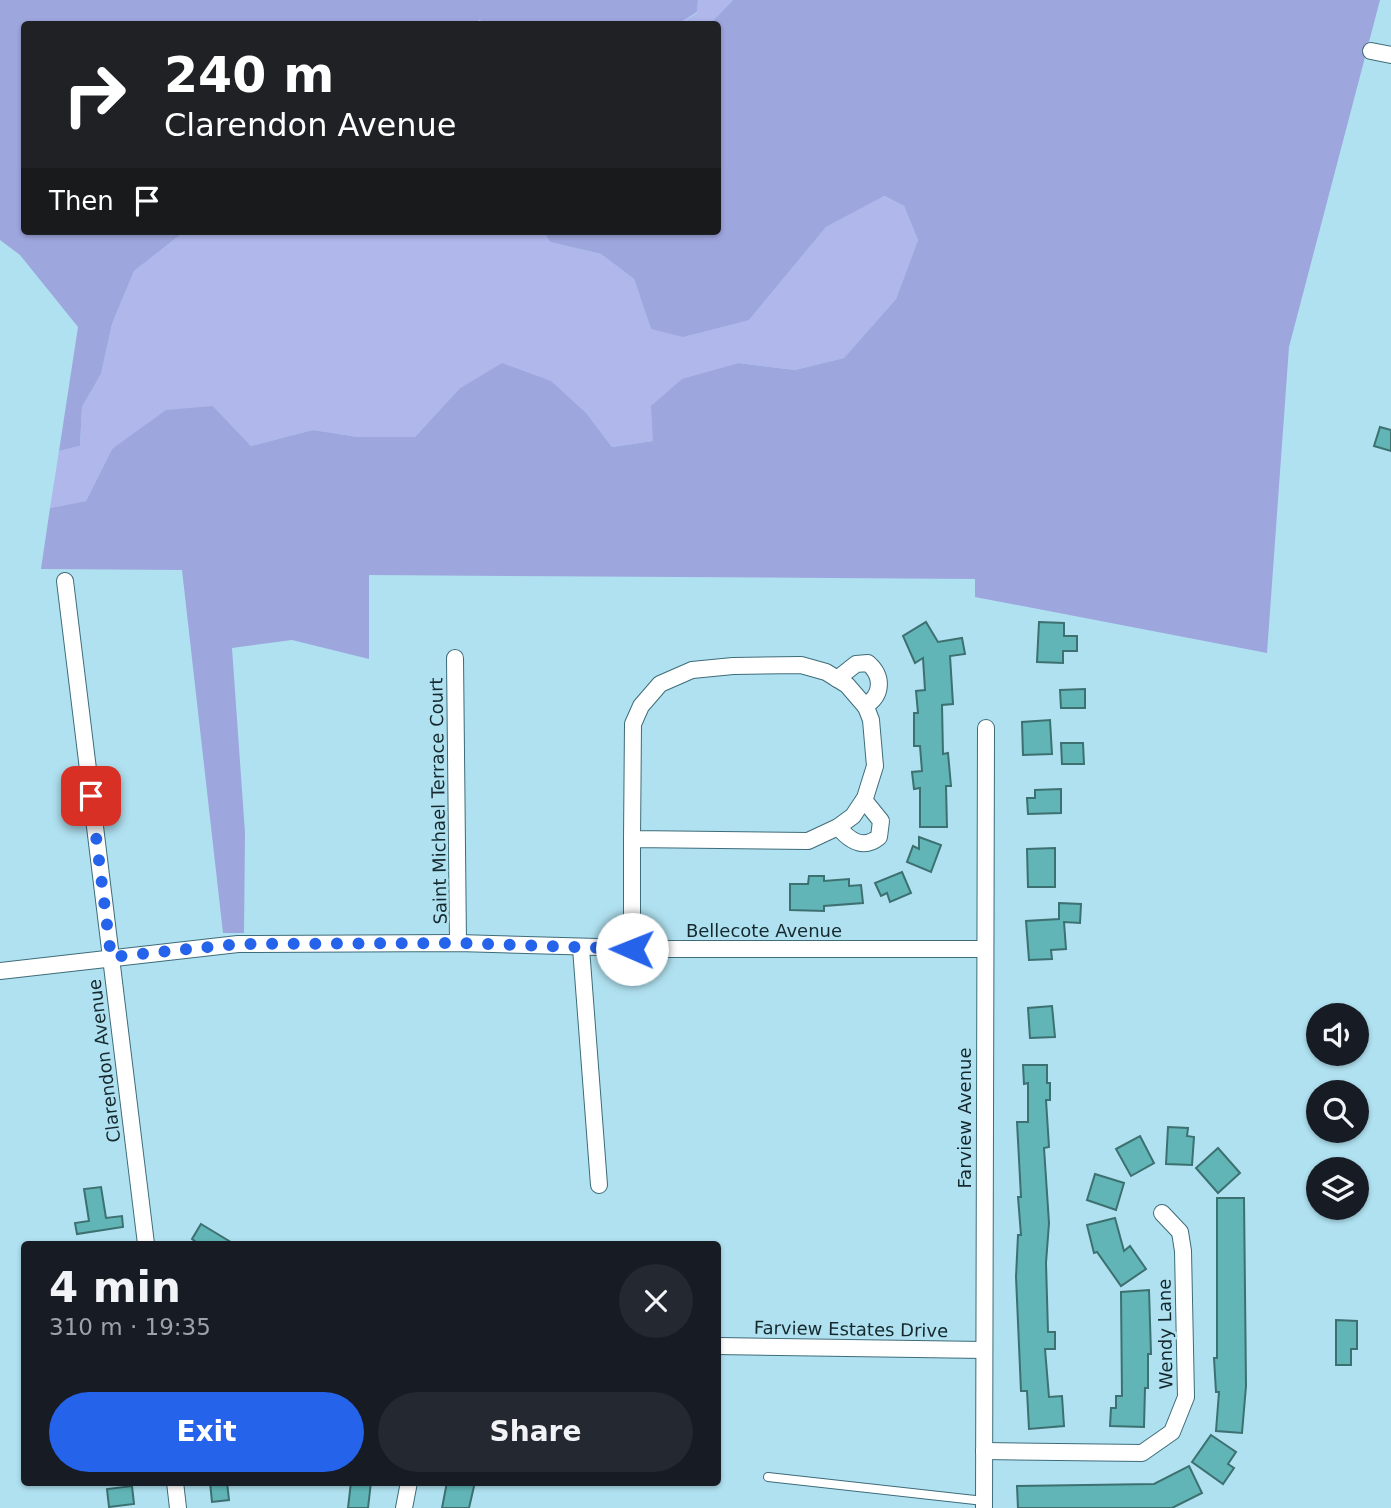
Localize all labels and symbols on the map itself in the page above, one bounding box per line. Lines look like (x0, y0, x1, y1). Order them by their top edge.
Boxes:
street label: Saint Michael Terrace Court (425, 677, 451, 925)
pin (61, 766, 121, 826)
position arrow (595, 912, 669, 986)
street label: Bellecote Avenue (686, 920, 842, 941)
street label: Clarendon Avenue (84, 978, 124, 1144)
street label: Farview Avenue (954, 1047, 975, 1189)
street label: Wendy Lane (1154, 1279, 1176, 1389)
street label: Farview Estates Drive (754, 1317, 948, 1341)

